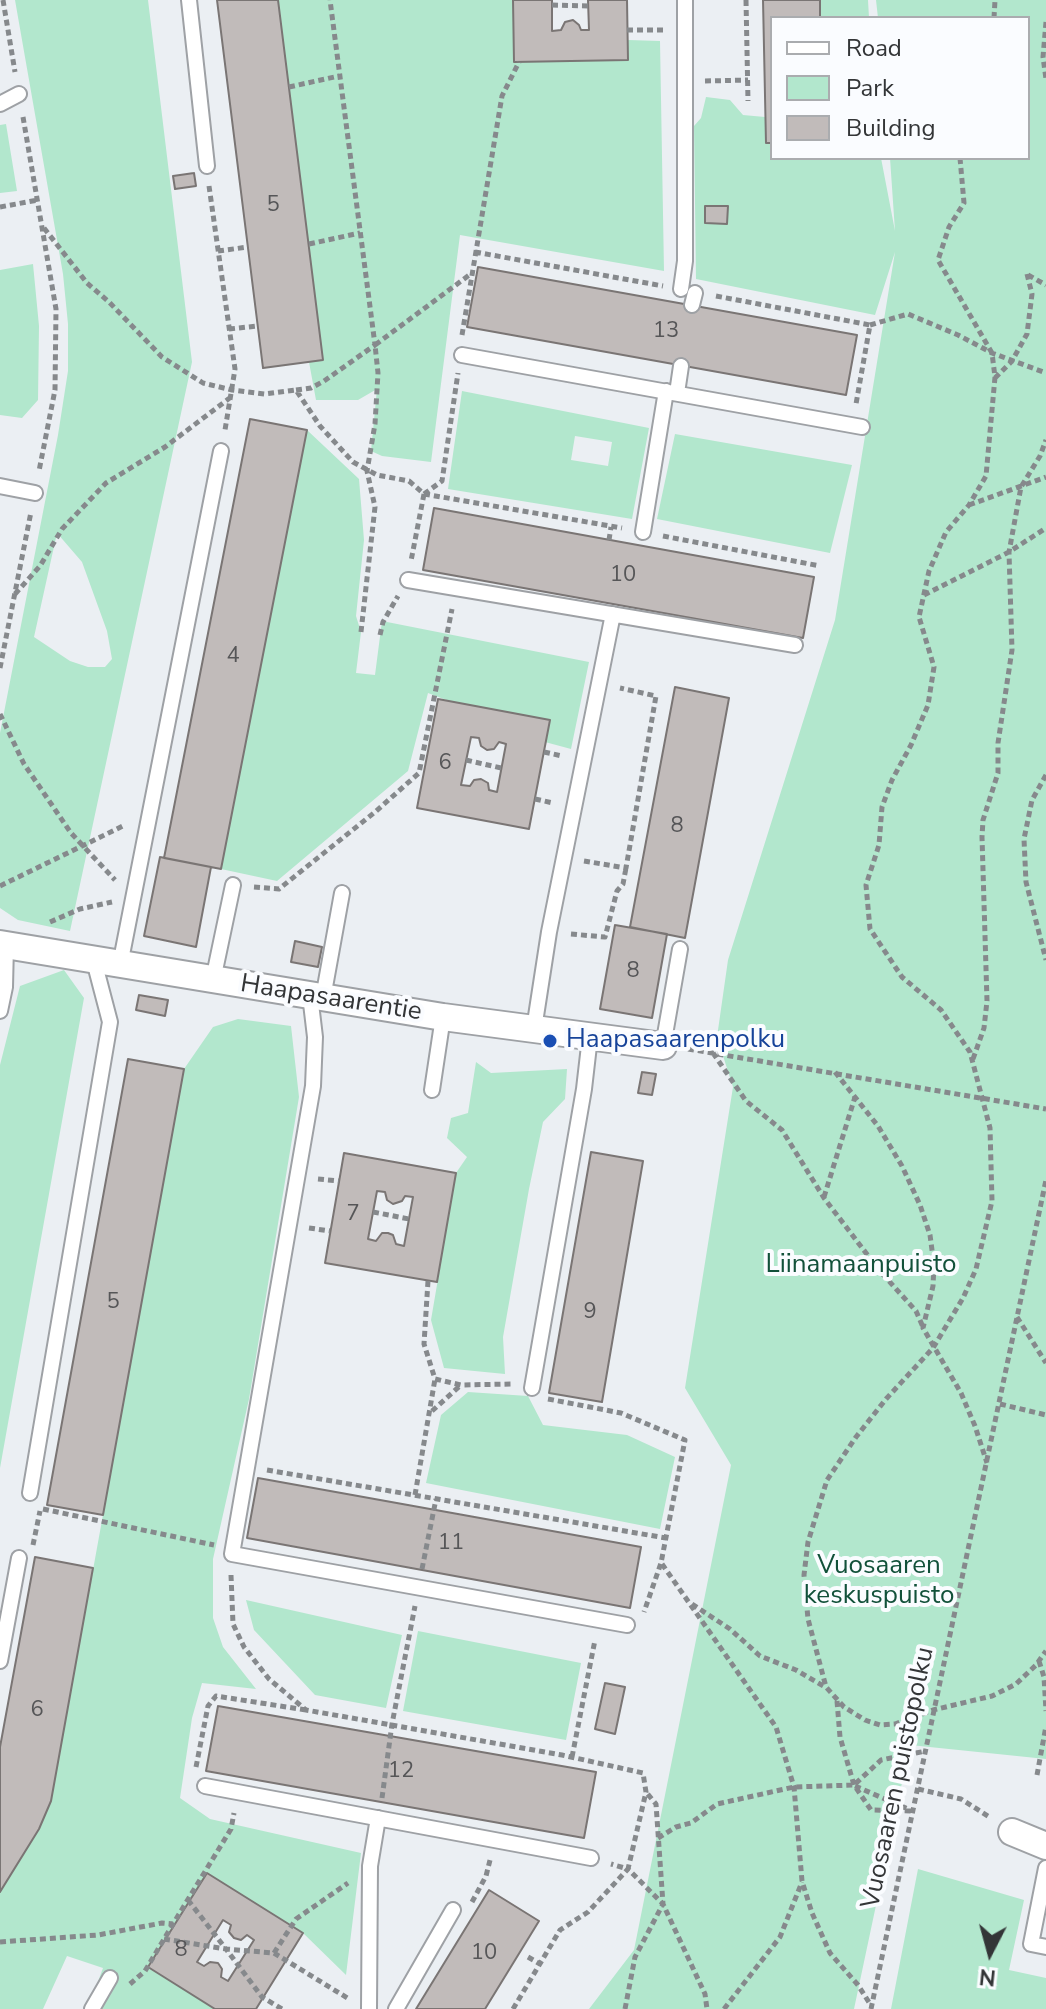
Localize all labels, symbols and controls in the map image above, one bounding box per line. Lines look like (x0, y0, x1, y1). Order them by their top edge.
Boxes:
legend (770, 16, 1030, 160)
text: Road (846, 32, 902, 64)
text: Park (846, 72, 894, 104)
text: Building (846, 112, 936, 144)
house number: 5 (266, 193, 280, 219)
house number: 13 (653, 319, 679, 345)
house number: 10 (610, 563, 636, 589)
house number: 4 (226, 644, 240, 670)
house number: 6 (438, 751, 452, 777)
house number: 8 (670, 814, 684, 840)
house number: 8 (626, 959, 640, 985)
street label: Haapasaarentie (238, 969, 424, 1029)
place label: Haapasaarenpolku (566, 1025, 785, 1057)
marker: Haapasaarenpolku (541, 1032, 559, 1050)
house number: 7 (346, 1202, 360, 1228)
park label: Liinamaanpuisto (766, 1250, 956, 1282)
house number: 5 (106, 1290, 120, 1316)
house number: 9 (583, 1300, 597, 1326)
house number: 11 (438, 1531, 464, 1557)
park label: Vuosaaren keskuspuisto (804, 1551, 954, 1612)
street label: Vuosaaren puistopolku (856, 1644, 942, 1912)
house number: 6 (30, 1698, 44, 1724)
house number: 12 (388, 1759, 414, 1785)
north arrow (950, 1913, 1030, 1993)
house number: 8 (174, 1938, 188, 1964)
house number: 10 (471, 1941, 497, 1967)
text: N (978, 1961, 997, 1993)

